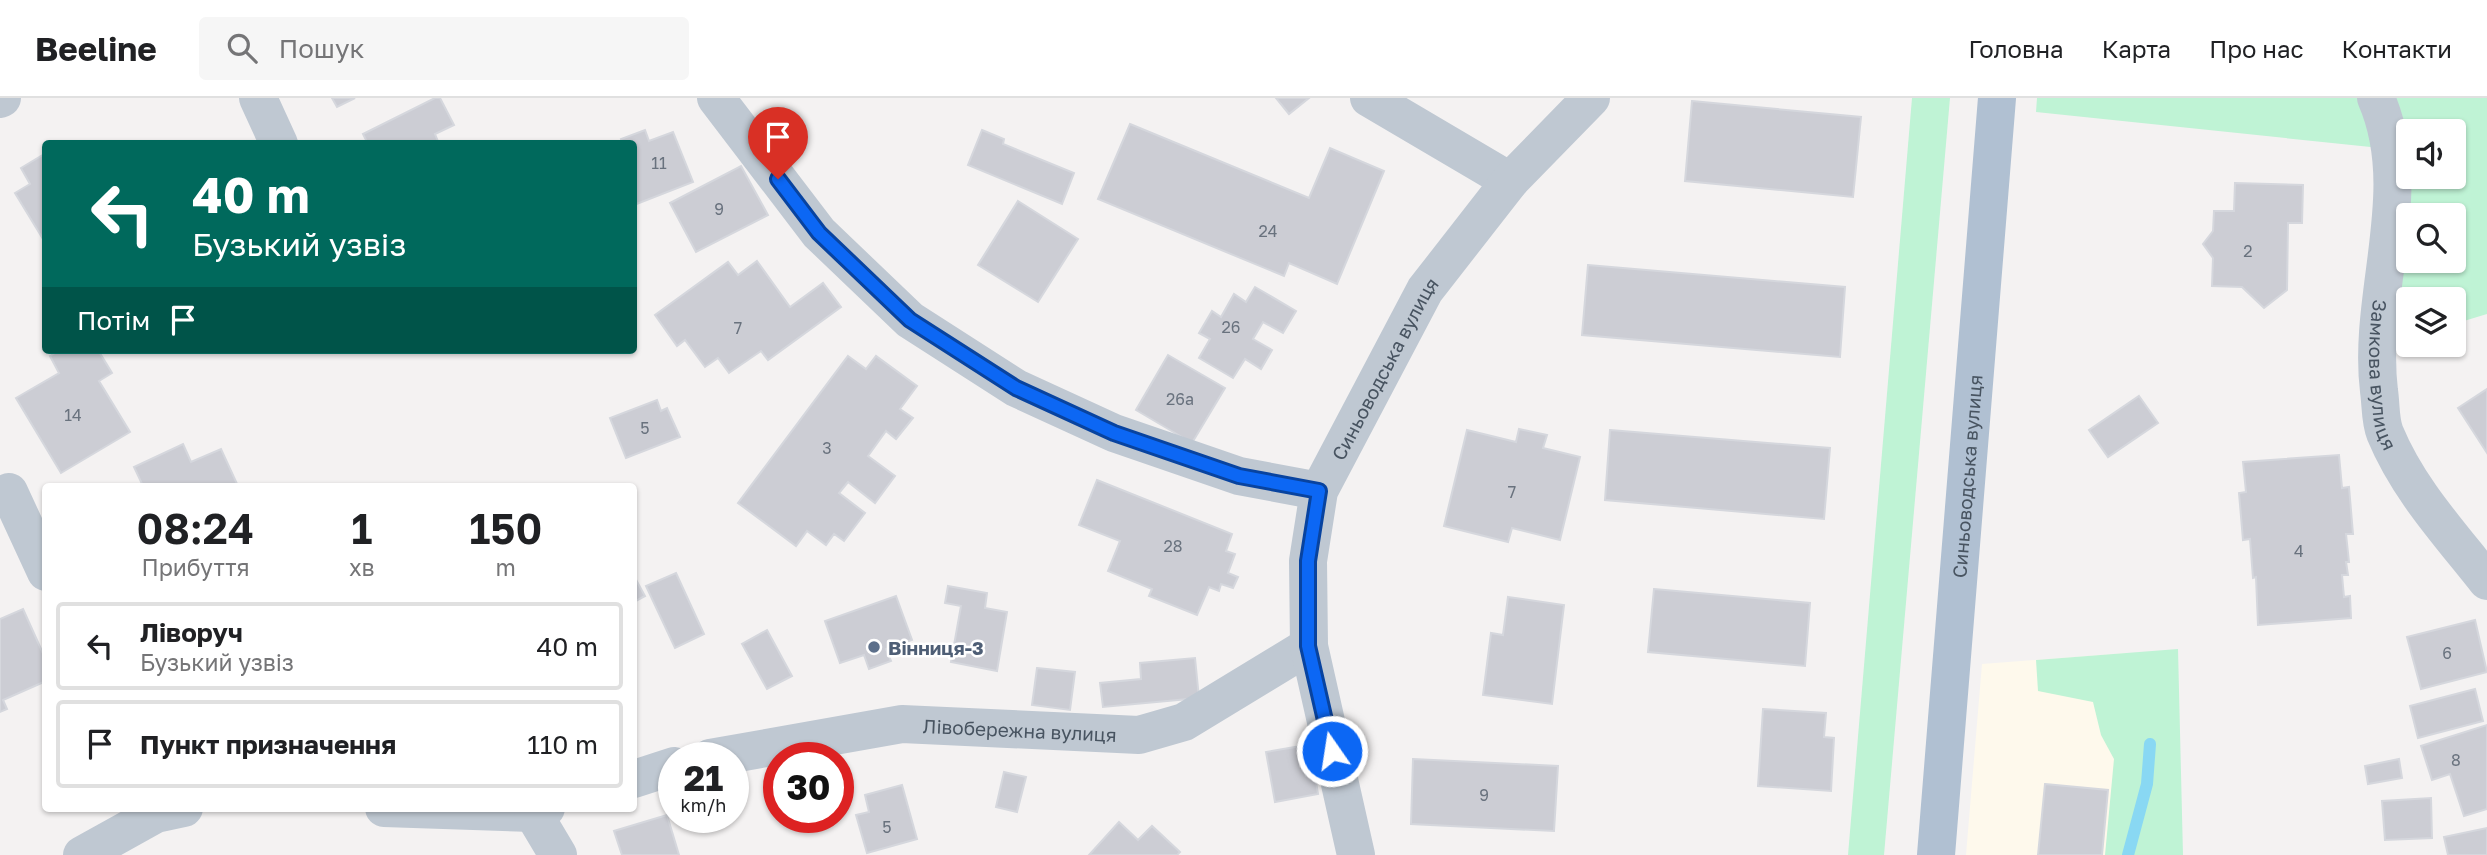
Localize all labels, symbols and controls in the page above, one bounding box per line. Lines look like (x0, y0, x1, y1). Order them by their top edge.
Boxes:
search box (199, 17, 689, 80)
text: Beeline (35, 29, 157, 68)
icon: search (223, 29, 261, 67)
text: Пошук (279, 33, 364, 64)
text: Головна (1968, 34, 2064, 63)
text: Карта (2102, 34, 2171, 63)
text: Про нас (2209, 34, 2304, 63)
text: Контакти (2342, 34, 2452, 63)
pin (748, 107, 808, 179)
icon: arrive (759, 118, 797, 156)
map controls (2396, 119, 2466, 357)
button: sound (2396, 119, 2466, 189)
house number: 11 (651, 153, 667, 173)
text: 40 m (192, 165, 310, 224)
icon: left (77, 168, 168, 259)
house number: 9 (714, 199, 724, 219)
button: search (2396, 203, 2466, 273)
house number: 24 (1258, 221, 1278, 241)
text: Бузький узвіз (192, 225, 406, 263)
house number: 2 (2243, 241, 2253, 261)
street label: Синьоводська вулиця (1326, 272, 1442, 464)
button: layers (2396, 287, 2466, 357)
street label: Замкова вулиця (2366, 298, 2402, 453)
icon: arrive (164, 301, 202, 339)
text: Потім (77, 305, 150, 336)
house number: 26 (1222, 317, 1240, 337)
house number: 7 (734, 318, 742, 338)
street label: Синьоводська вулиця (1947, 374, 1986, 579)
house number: 26а (1166, 389, 1194, 409)
house number: 14 (64, 405, 82, 425)
house number: 5 (640, 418, 650, 438)
house number: 3 (822, 438, 832, 458)
house number: 7 (1508, 482, 1516, 502)
text: 08:24 (137, 503, 254, 553)
text: 1 (351, 503, 372, 553)
text: 150 (469, 503, 542, 553)
house number: 28 (1163, 536, 1183, 556)
house number: 4 (2294, 541, 2304, 561)
text: Прибуття (141, 553, 250, 581)
text: хв (349, 553, 375, 581)
text: m (496, 553, 516, 581)
text: Ліворуч (140, 617, 243, 648)
icon: left (81, 627, 119, 665)
text: 40 m (537, 631, 598, 662)
place label: Вінниця-3 (888, 636, 983, 659)
marker: Вінниця-3 (866, 639, 882, 655)
house number: 6 (2442, 643, 2452, 663)
text: Бузький узвіз (140, 648, 294, 676)
street label: Лівобережна вулиця (922, 713, 1117, 745)
position arrow (1295, 714, 1369, 788)
icon: arrive (81, 725, 119, 763)
text: Пункт призначення (140, 729, 396, 760)
text: 110 m (527, 729, 598, 760)
speed limit sign: 30 (763, 742, 854, 833)
house number: 8 (2451, 750, 2461, 770)
text: 21 (684, 757, 723, 799)
house number: 9 (1479, 785, 1489, 805)
text: km/h (681, 794, 726, 816)
house number: 5 (882, 817, 892, 837)

